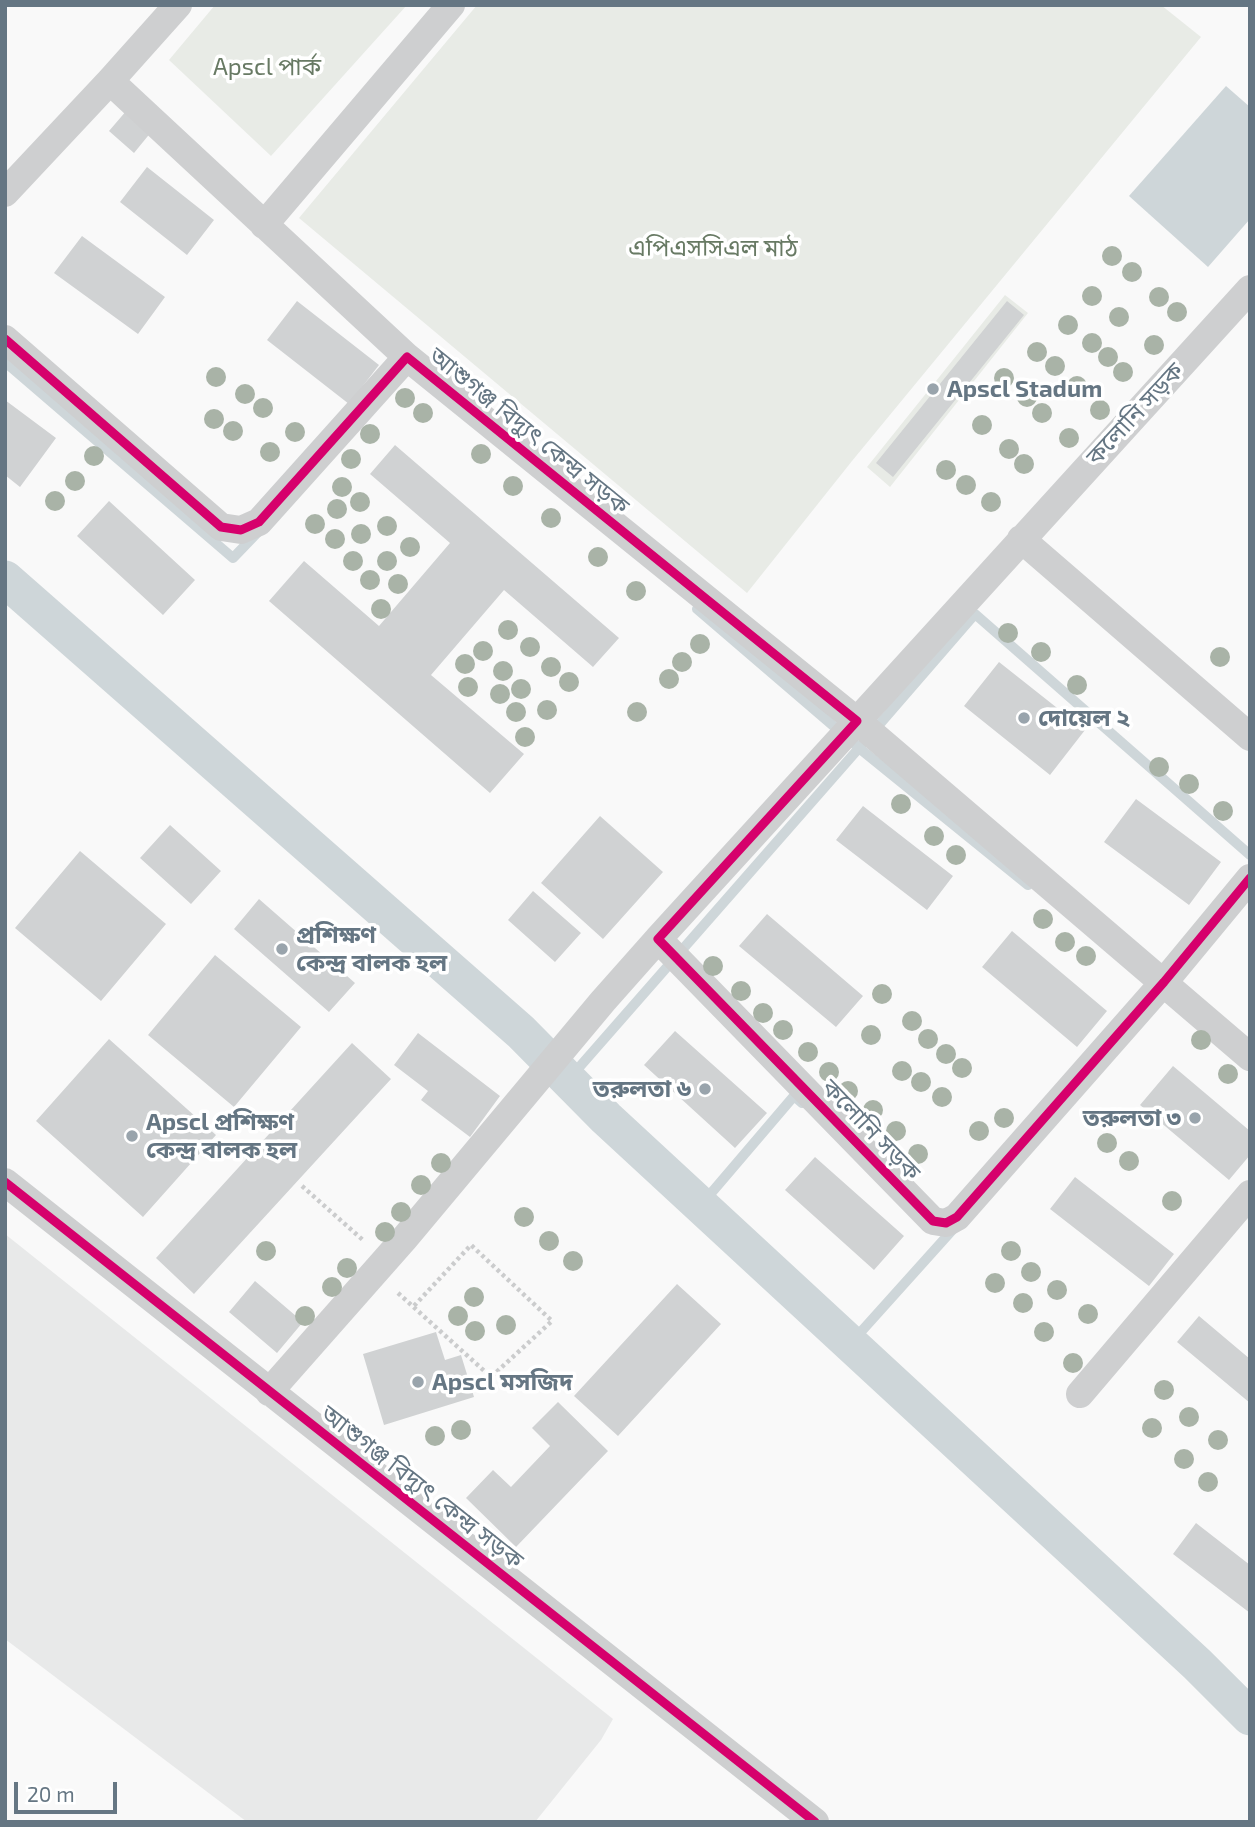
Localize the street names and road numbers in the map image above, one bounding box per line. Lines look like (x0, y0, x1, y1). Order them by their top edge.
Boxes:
street label: আশুগঞ্জ বিদ্যুৎ কেন্দ্র সড়ক (423, 341, 635, 521)
street label: কলোনি সড়ক (1080, 357, 1190, 471)
street label: কলোনি সড়ক (816, 1073, 926, 1187)
street label: আশুগঞ্জ বিদ্যুৎ কেন্দ্র সড়ক (315, 1399, 529, 1575)

